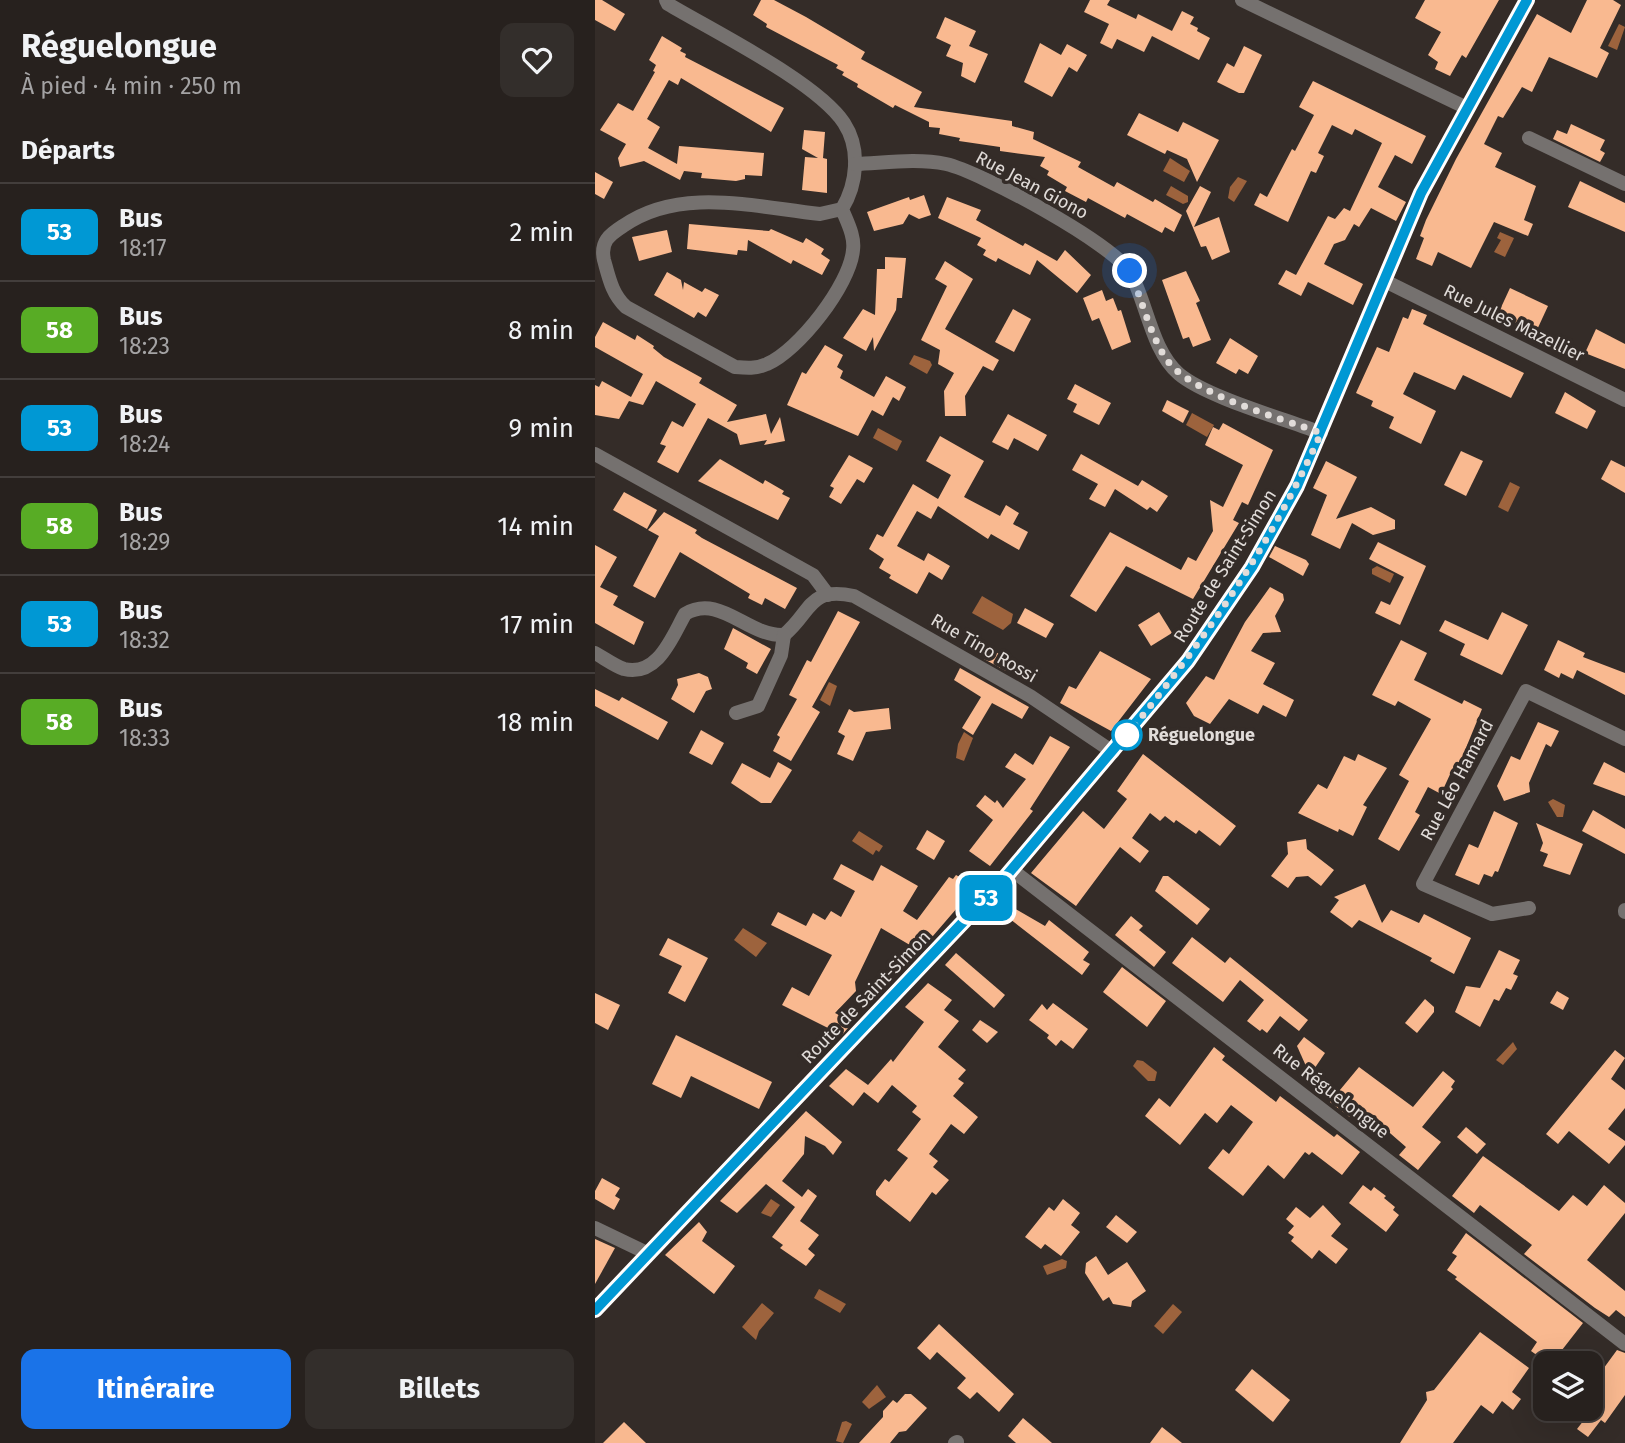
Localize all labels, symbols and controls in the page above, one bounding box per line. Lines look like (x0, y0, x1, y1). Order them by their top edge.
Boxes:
button: heart (500, 23, 574, 97)
text: Réguelongue (21, 26, 217, 66)
text: À pied · 4 min · 250 m (21, 72, 242, 100)
text: Départs (21, 135, 115, 166)
street label: Rue Jean Giono (972, 146, 1092, 224)
text: Bus (119, 203, 162, 234)
text: 2 min (509, 217, 574, 248)
text: 53 (47, 218, 72, 246)
text: 18:17 (119, 234, 166, 262)
your location (1112, 253, 1147, 288)
street label: Rue Jules Mazellier (1440, 279, 1588, 367)
text: Bus (119, 301, 162, 332)
text: 8 min (508, 315, 574, 346)
text: 58 (46, 316, 73, 344)
text: 18:23 (119, 332, 170, 360)
text: Bus (119, 399, 162, 430)
text: 9 min (509, 413, 574, 444)
text: 53 (47, 414, 72, 442)
text: 18:24 (119, 430, 170, 458)
street label: Route de Saint-Simon (1169, 485, 1281, 647)
text: Bus (119, 497, 162, 528)
text: 14 min (497, 511, 574, 542)
text: 58 (46, 512, 73, 540)
text: 18:29 (119, 528, 170, 556)
text: Bus (119, 595, 162, 626)
text: 17 min (499, 609, 574, 640)
street label: Rue Tino Rossi (927, 609, 1041, 687)
text: 53 (47, 610, 72, 638)
text: 18:32 (119, 626, 170, 654)
text: Bus (119, 693, 162, 724)
text: 18 min (497, 707, 574, 738)
text: 58 (46, 708, 73, 736)
street label: Rue Léo Hamard (1416, 716, 1498, 844)
marker: Réguelongue (1112, 720, 1142, 750)
text: 18:33 (119, 724, 170, 752)
place label: Réguelongue (1148, 724, 1255, 746)
line badge: 53 (955, 875, 1017, 921)
text: 53 (973, 884, 999, 912)
street label: Route de Saint-Simon (797, 926, 935, 1068)
street label: Rue Réguelongue (1268, 1039, 1394, 1143)
button: Itinéraire (21, 1349, 291, 1429)
button: Billets (305, 1349, 574, 1429)
map controls (1533, 1351, 1603, 1421)
button: layers (1533, 1351, 1603, 1421)

